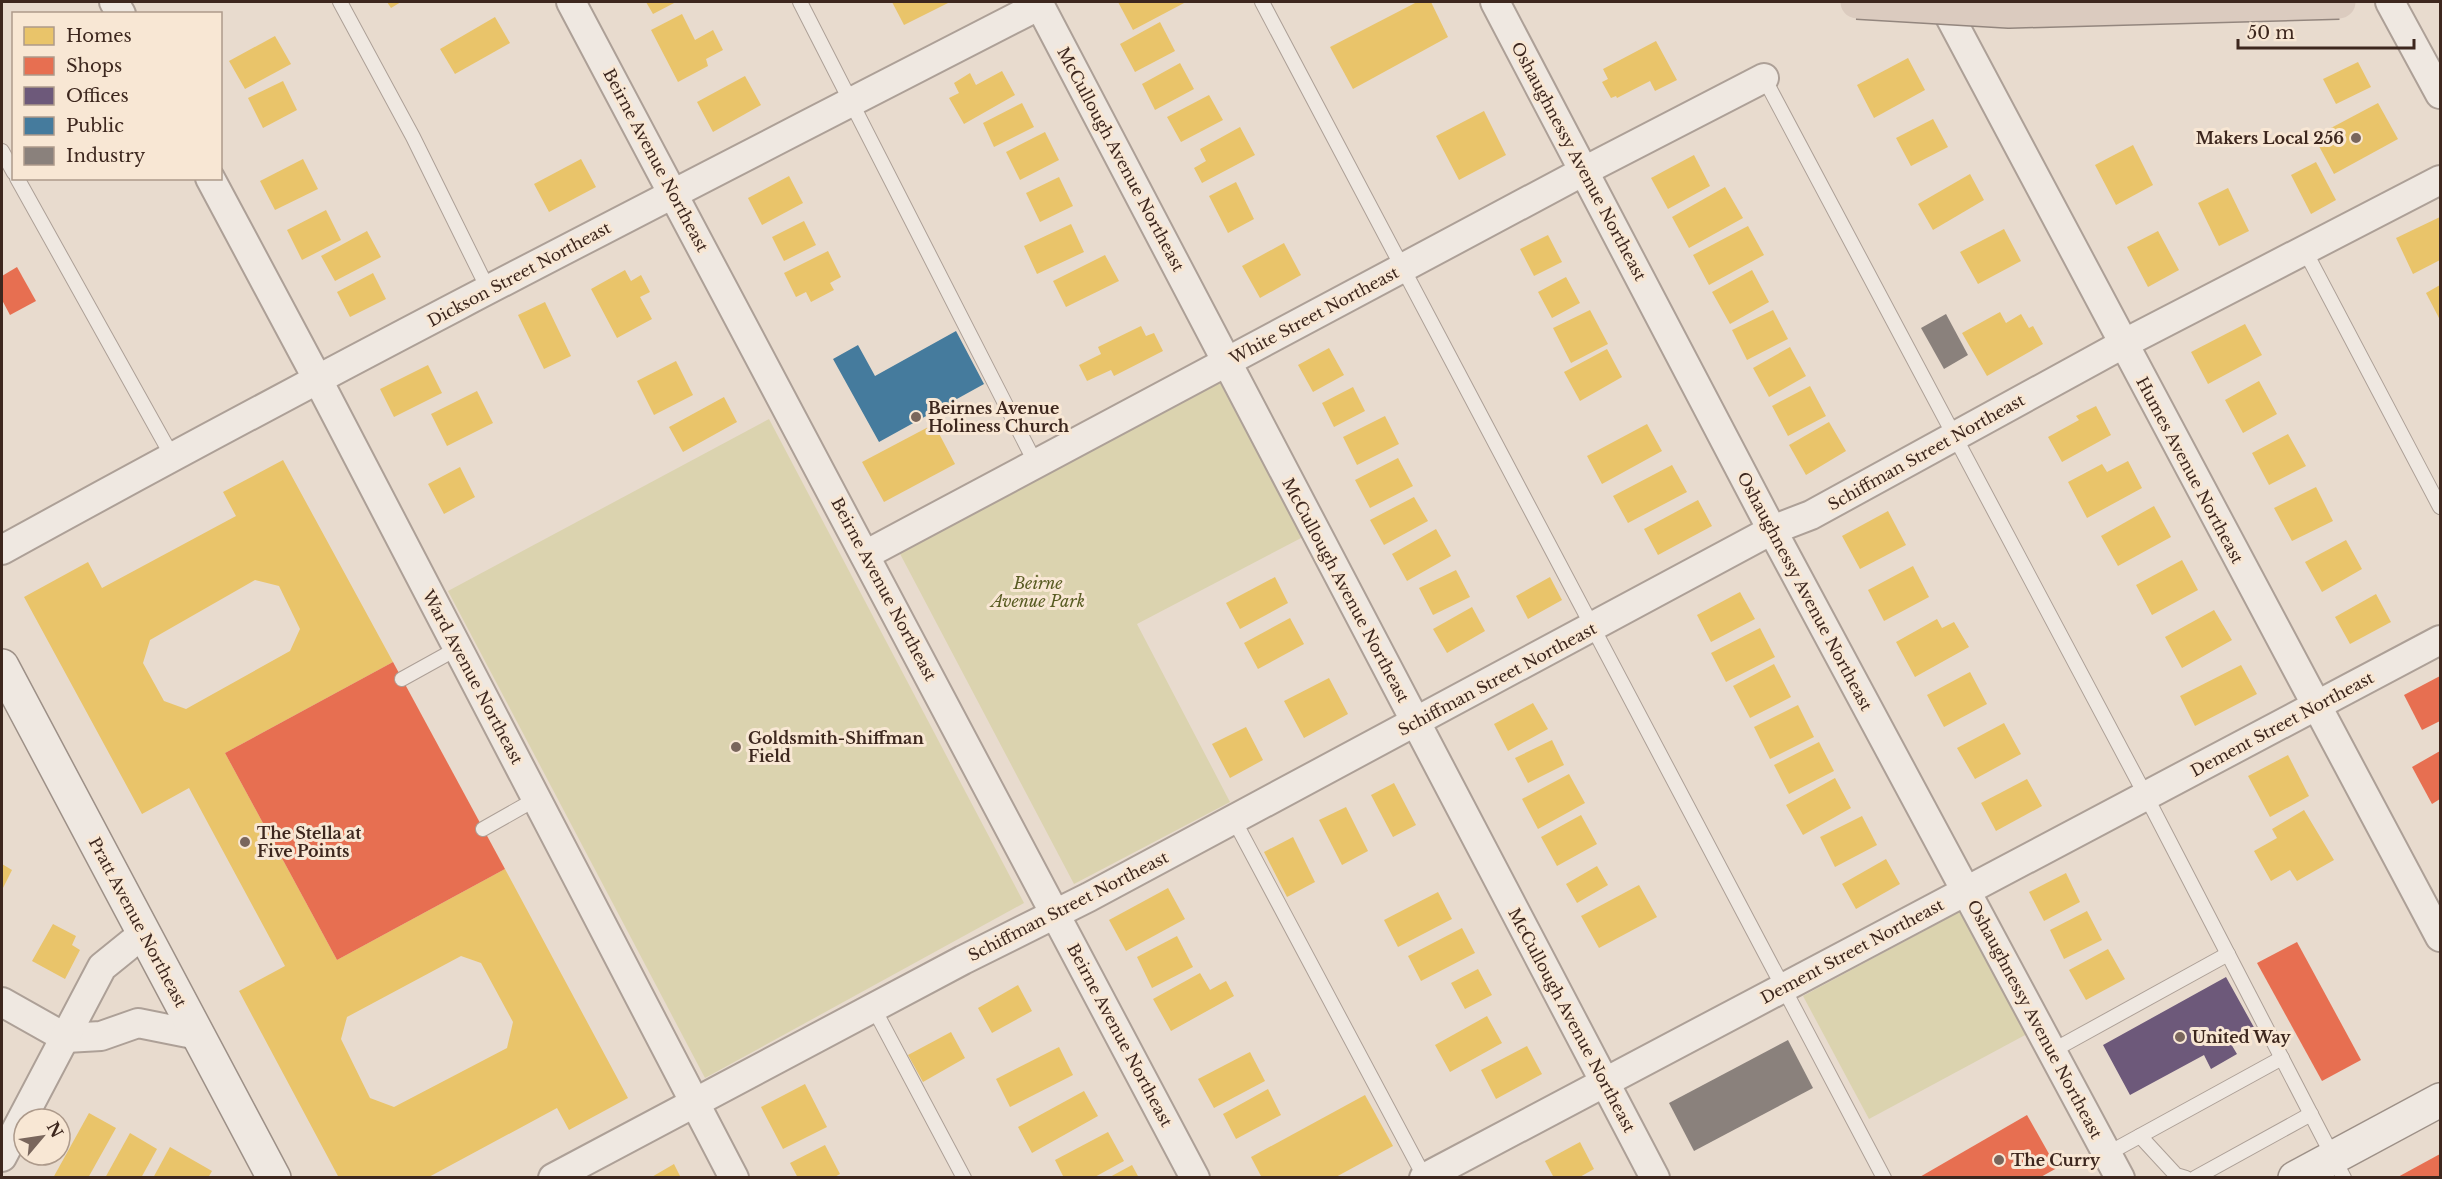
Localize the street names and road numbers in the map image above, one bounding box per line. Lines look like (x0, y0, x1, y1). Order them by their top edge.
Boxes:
street label: Oshaughnessy Avenue Northeast (1507, 38, 1651, 284)
street label: McCullough Avenue Northeast (1053, 43, 1189, 275)
street label: Beirne Avenue Northeast (599, 65, 713, 255)
street label: Dickson Street Northeast (424, 217, 614, 331)
street label: White Street Northeast (1225, 262, 1402, 369)
street label: Humes Avenue Northeast (2132, 373, 2248, 567)
street label: Schiffman Street Northeast (1824, 389, 2028, 515)
street label: Oshaughnessy Avenue Northeast (1733, 468, 1877, 714)
street label: McCullough Avenue Northeast (1278, 474, 1414, 706)
street label: Beirne Avenue Northeast (827, 494, 941, 684)
street label: Ward Avenue Northeast (418, 586, 527, 768)
street label: Schiffman Street Northeast (1394, 618, 1600, 740)
street label: Dement Street Northeast (2187, 667, 2377, 781)
street label: Pratt Avenue Northeast (85, 834, 191, 1010)
street label: Schiffman Street Northeast (965, 847, 1171, 965)
street label: Dement Street Northeast (1757, 894, 1947, 1008)
street label: Oshaughnessy Avenue Northeast (1963, 896, 2107, 1142)
street label: McCullough Avenue Northeast (1504, 904, 1640, 1136)
street label: Beirne Avenue Northeast (1063, 940, 1177, 1130)

